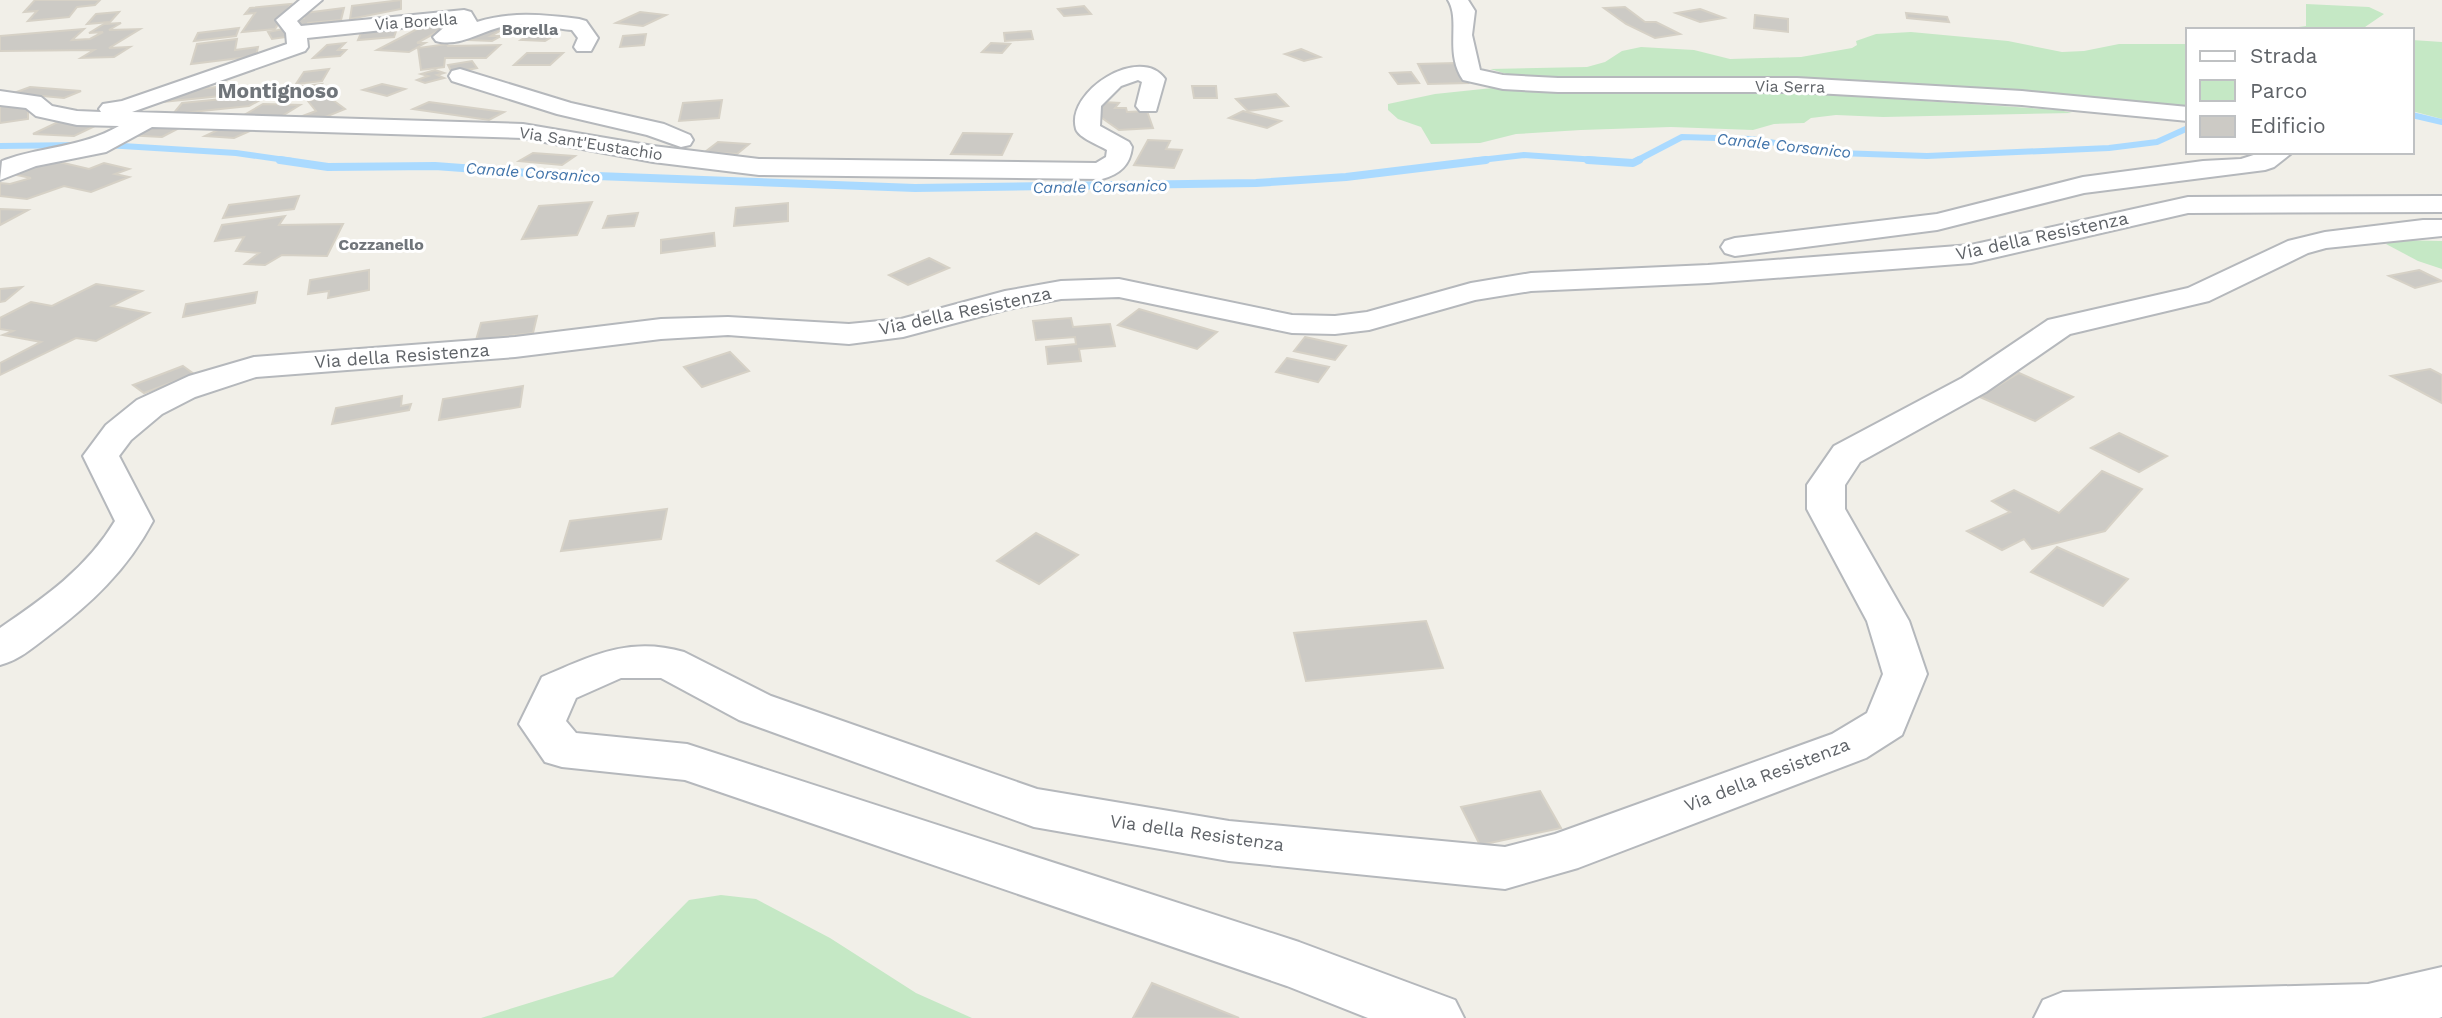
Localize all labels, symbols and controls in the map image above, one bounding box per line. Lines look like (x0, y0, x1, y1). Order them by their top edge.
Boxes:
street label: Via Borella (374, 9, 458, 34)
district label: Borella (502, 20, 559, 39)
legend (2186, 28, 2414, 154)
text: Strada (2250, 43, 2318, 68)
street label: Via Serra (1755, 76, 1825, 97)
district label: Montignoso (218, 78, 338, 103)
text: Parco (2250, 78, 2307, 103)
text: Edificio (2250, 113, 2326, 138)
street label: Via Sant'Eustachio (518, 123, 664, 164)
water label: Canale Corsanico (1716, 129, 1852, 162)
water label: Canale Corsanico (465, 158, 601, 187)
water label: Canale Corsanico (1032, 176, 1168, 197)
street label: Via della Resistenza (1954, 207, 2130, 264)
district label: Cozzanello (338, 235, 424, 254)
street label: Via della Resistenza (877, 282, 1053, 339)
street label: Via della Resistenza (314, 339, 490, 372)
street label: Via della Resistenza (1681, 733, 1853, 816)
street label: Via della Resistenza (1109, 810, 1286, 855)

